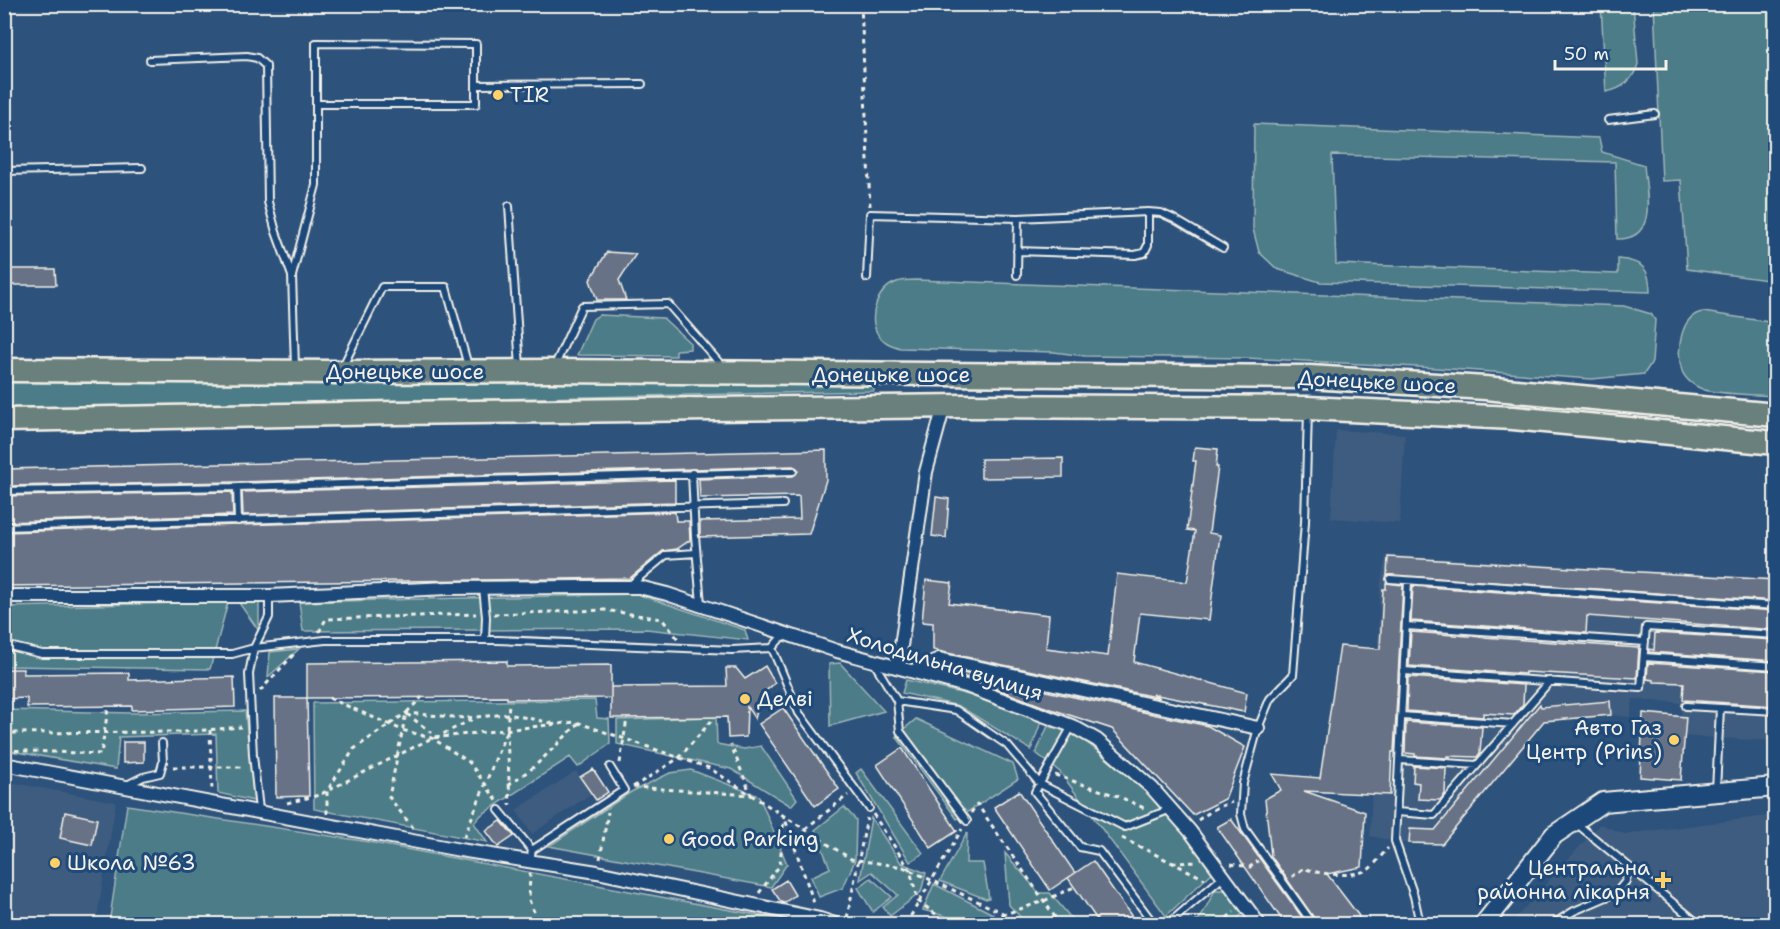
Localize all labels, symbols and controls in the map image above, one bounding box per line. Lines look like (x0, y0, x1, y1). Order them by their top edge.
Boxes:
scale bar (1555, 33, 1666, 71)
text: 50 m (1564, 42, 1609, 66)
place label: TIR (510, 81, 549, 109)
marker: TIR (491, 88, 505, 102)
street label: Донецьке шосе (326, 358, 484, 386)
street label: Донецьке шосе (812, 361, 970, 389)
street label: Донецьке шосе (1297, 364, 1457, 400)
street label: Холодильна вулиця (844, 621, 1046, 707)
place label: Делві (757, 685, 813, 713)
marker: Делві (738, 692, 752, 706)
place label: Авто Газ Центр (Prins) (1526, 714, 1662, 766)
marker: Авто Газ Центр (Prins) (1667, 733, 1681, 747)
place label: Good Parking (681, 825, 819, 853)
marker: Good Parking (662, 832, 676, 846)
place label: Школа №63 (67, 849, 196, 877)
place label: Центральна районна лікарня (1477, 854, 1650, 906)
marker: Школа №63 (48, 856, 62, 870)
marker: Центральна районна лікарня (1654, 871, 1672, 889)

